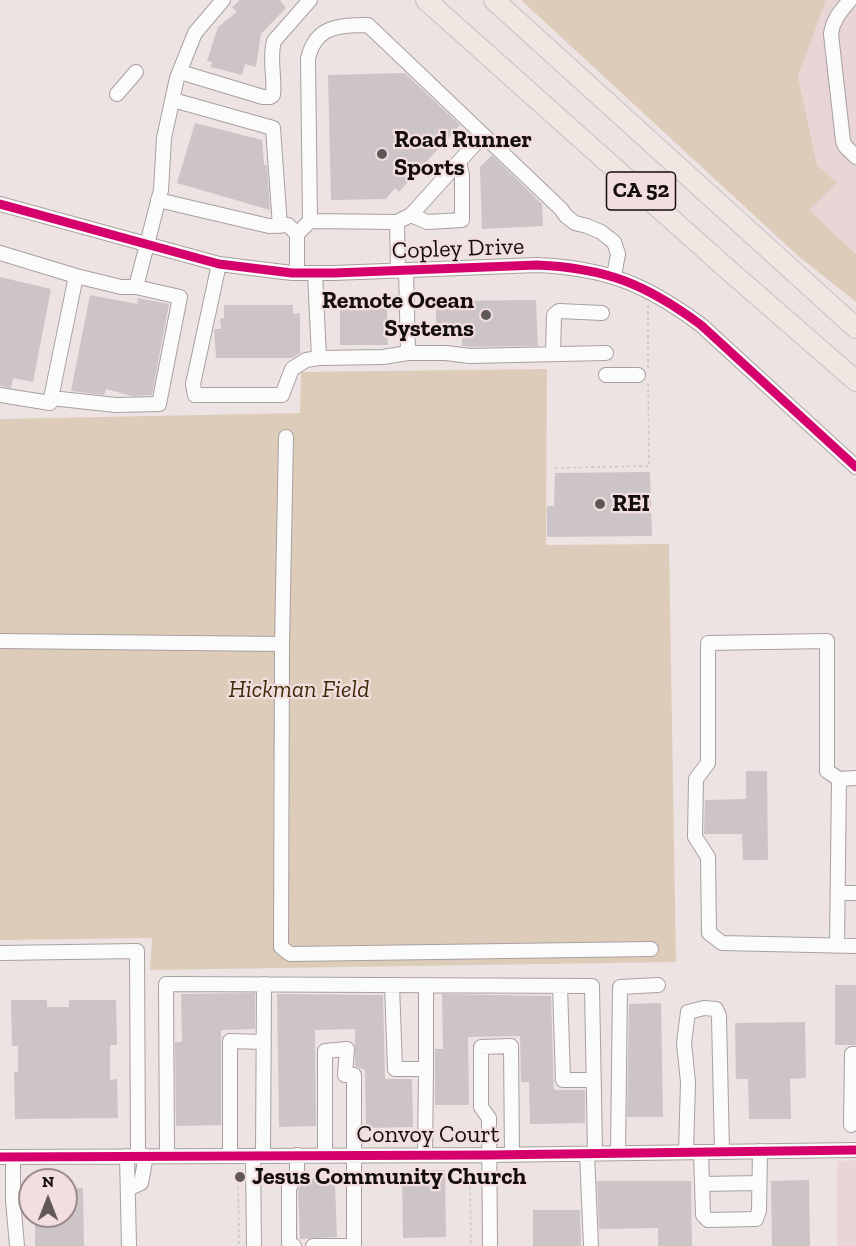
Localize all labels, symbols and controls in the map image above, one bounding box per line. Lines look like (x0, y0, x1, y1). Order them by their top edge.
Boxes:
place label: Road Runner Sports (394, 126, 532, 182)
marker: Road Runner Sports (375, 147, 389, 161)
road number: CA 52 (606, 172, 676, 210)
street label: Copley Drive (391, 232, 525, 266)
place label: Remote Ocean Systems (322, 287, 474, 343)
marker: Remote Ocean Systems (479, 308, 493, 322)
place label: REI (612, 490, 650, 518)
marker: REI (593, 497, 607, 511)
park label: Hickman Field (228, 676, 370, 704)
street label: Convoy Court (357, 1121, 499, 1149)
place label: Jesus Community Church (252, 1163, 526, 1191)
north arrow (18, 1168, 78, 1228)
marker: Jesus Community Church (233, 1170, 247, 1184)
text: N (42, 1172, 54, 1191)

